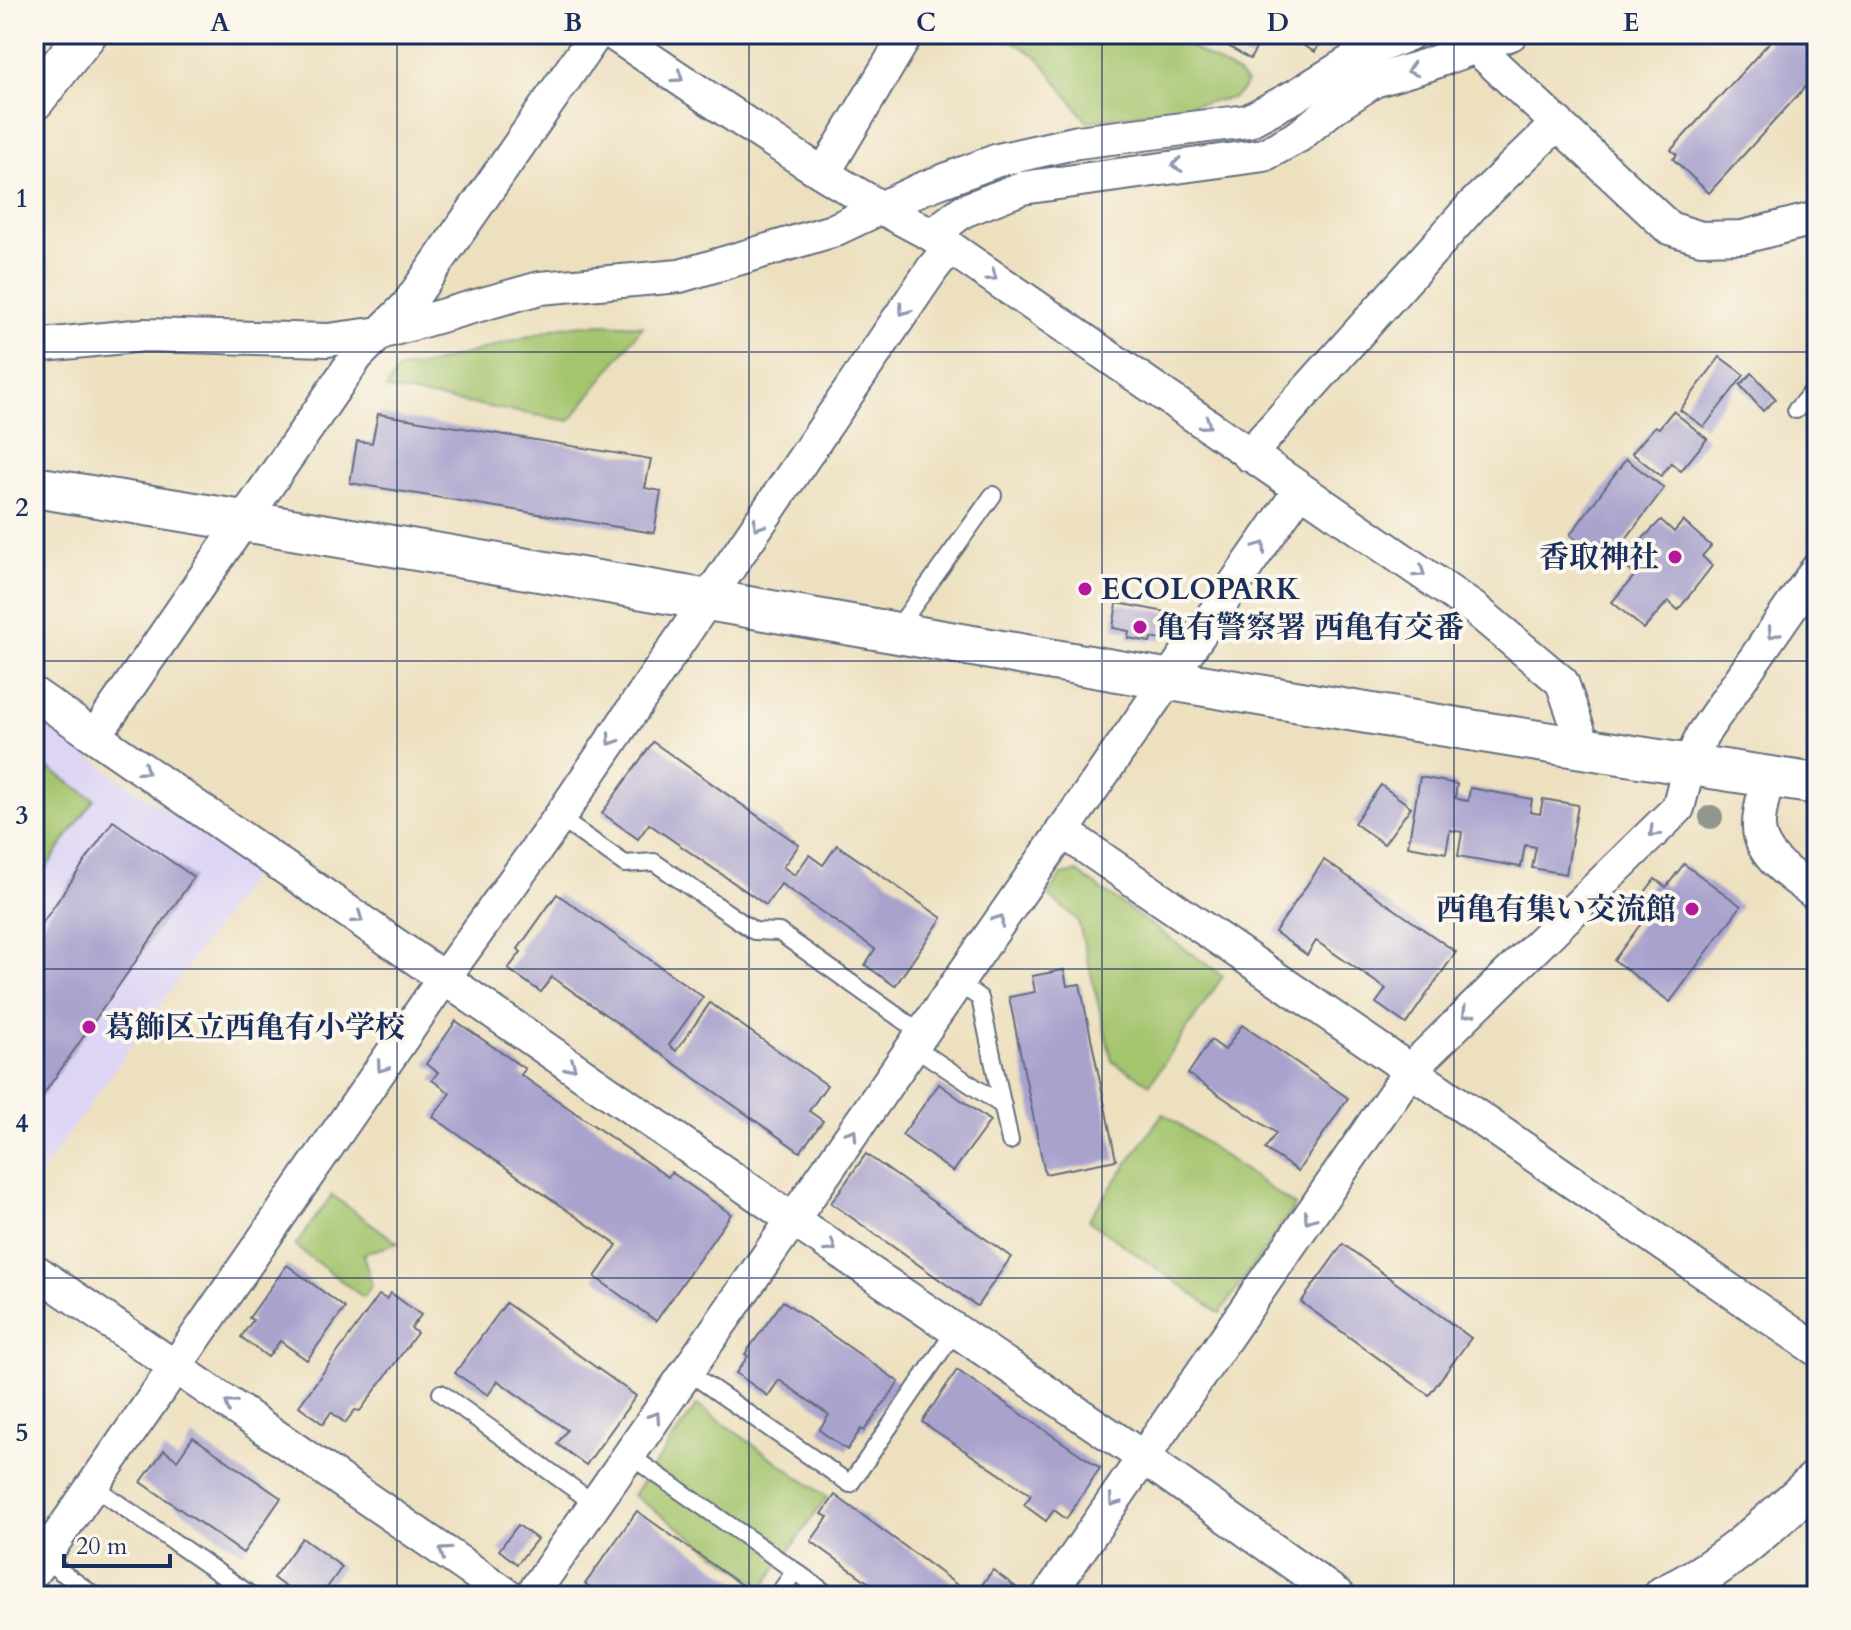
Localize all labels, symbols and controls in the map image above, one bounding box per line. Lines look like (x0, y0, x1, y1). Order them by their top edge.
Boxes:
text: A (210, 5, 230, 40)
text: B (564, 5, 582, 40)
text: C (916, 5, 936, 40)
text: D (1267, 5, 1289, 40)
text: E (1623, 5, 1639, 40)
one-way arrow (1405, 61, 1419, 77)
one-way arrow (669, 67, 684, 82)
one-way arrow (1170, 157, 1183, 174)
text: 1 (15, 181, 29, 216)
one-way arrow (984, 266, 998, 281)
one-way arrow (899, 301, 914, 316)
one-way arrow (1197, 414, 1211, 429)
text: 2 (15, 490, 29, 525)
one-way arrow (753, 517, 768, 531)
place label: 香取神社 (1539, 537, 1659, 578)
one-way arrow (1251, 541, 1266, 555)
marker: 香取神社 (1666, 548, 1684, 566)
one-way arrow (1411, 562, 1425, 577)
place label: ECOLOPARK (1101, 569, 1301, 610)
marker: ECOLOPARK (1076, 580, 1094, 598)
place label: 亀有警察署 西亀有交番 (1156, 607, 1464, 648)
marker: 亀有警察署 西亀有交番 (1131, 618, 1149, 636)
one-way arrow (1768, 624, 1783, 638)
one-way arrow (607, 732, 622, 746)
one-way arrow (136, 760, 150, 775)
text: 3 (15, 798, 29, 833)
one-way arrow (1649, 823, 1663, 837)
place label: 西亀有集い交流館 (1436, 889, 1676, 930)
marker: 西亀有集い交流館 (1683, 900, 1701, 918)
one-way arrow (349, 908, 363, 923)
one-way arrow (989, 915, 1004, 929)
one-way arrow (1462, 1003, 1476, 1018)
place label: 葛飾区立西亀有小学校 (105, 1007, 405, 1048)
marker: 葛飾区立西亀有小学校 (80, 1018, 98, 1036)
one-way arrow (563, 1056, 577, 1071)
one-way arrow (377, 1059, 392, 1073)
text: 4 (15, 1106, 29, 1141)
one-way arrow (842, 1129, 857, 1143)
one-way arrow (1304, 1209, 1319, 1223)
one-way arrow (822, 1237, 837, 1252)
one-way arrow (224, 1400, 239, 1415)
one-way arrow (646, 1411, 661, 1425)
text: 5 (15, 1415, 29, 1450)
one-way arrow (1109, 1493, 1124, 1507)
scale bar (64, 1518, 170, 1568)
text: 20 m (76, 1530, 128, 1563)
one-way arrow (439, 1547, 453, 1562)

